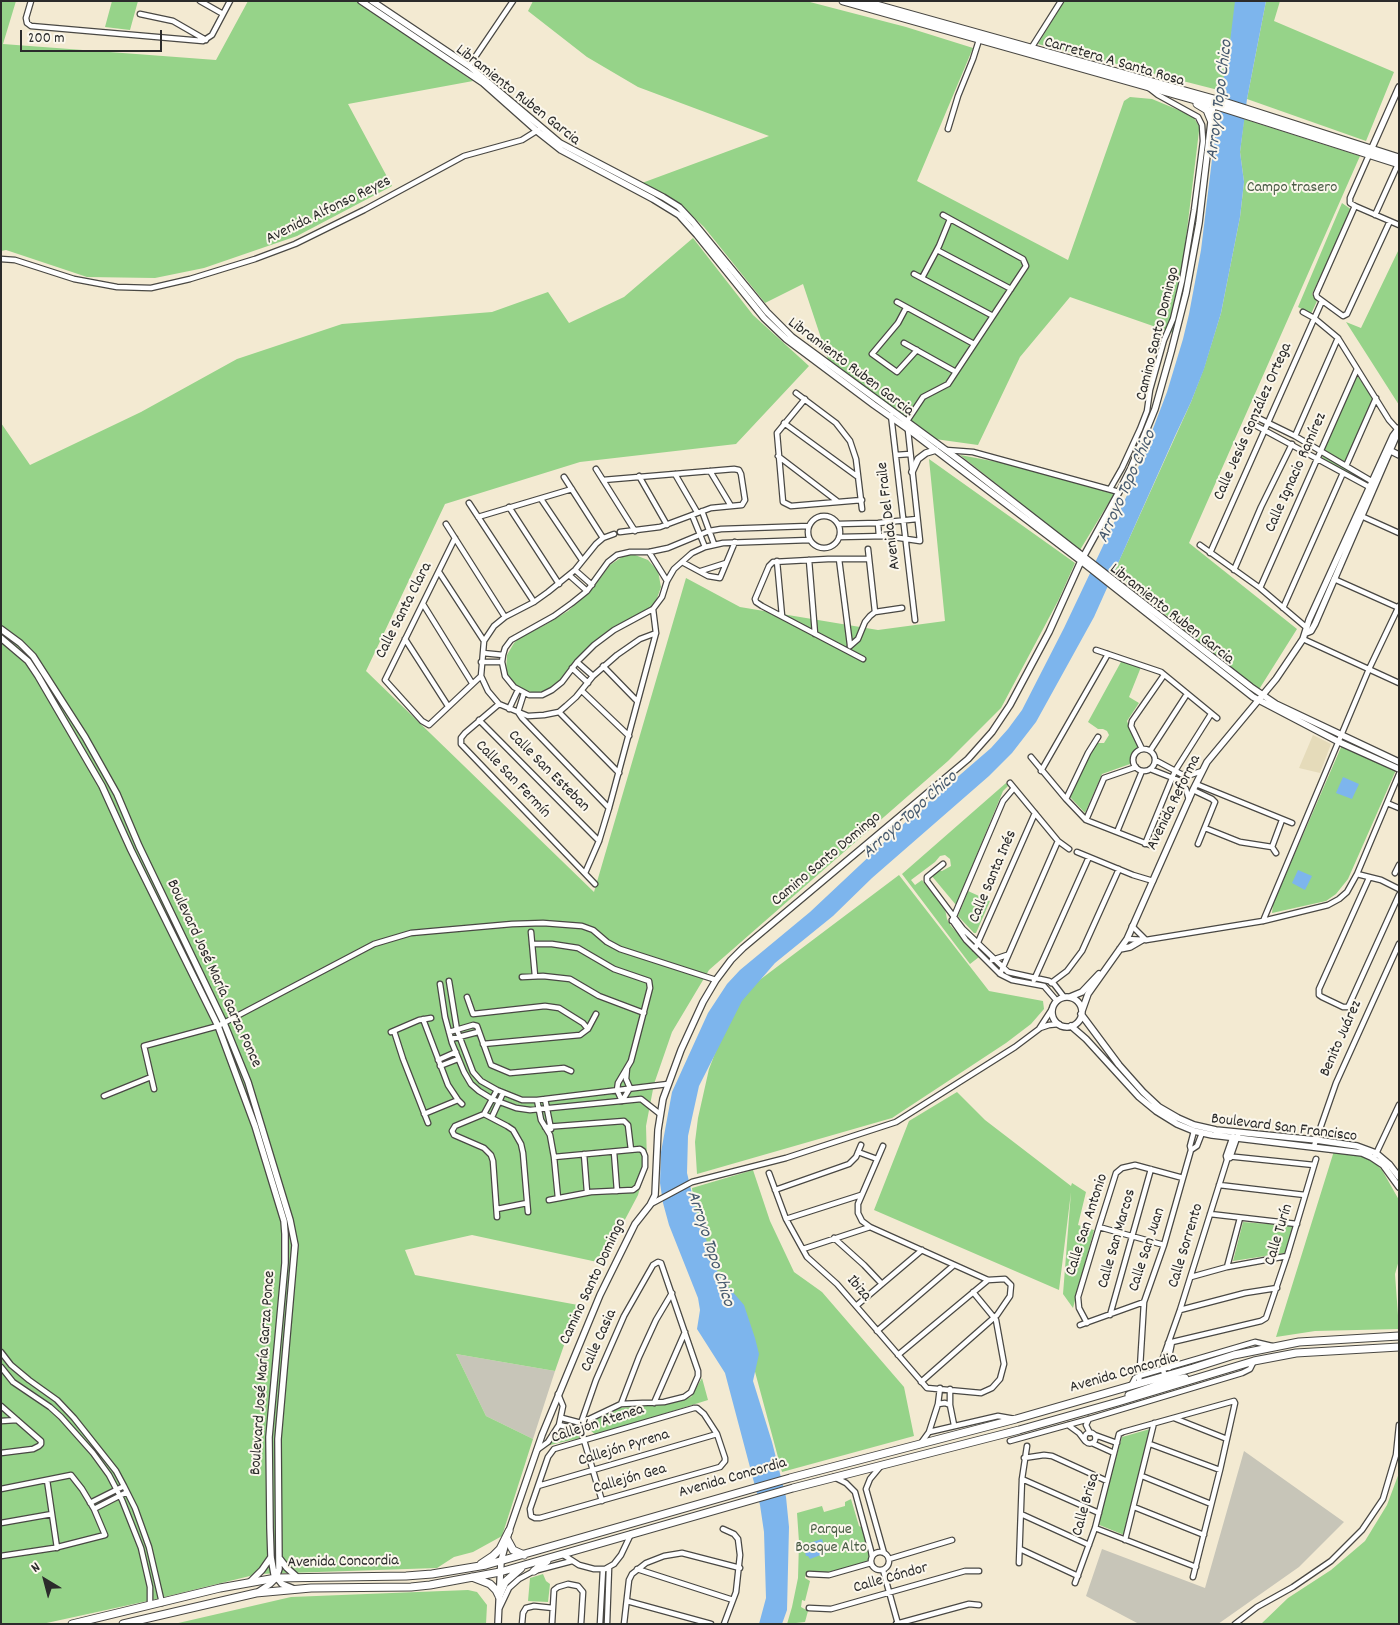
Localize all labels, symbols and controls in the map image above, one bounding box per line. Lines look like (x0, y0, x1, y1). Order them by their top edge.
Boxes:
scale bar (22, 20, 165, 52)
text: 200 m (28, 28, 65, 50)
street label: Carretera A Santa Rosa (1042, 34, 1186, 92)
water label: Arroyo Topo Chico (1203, 39, 1239, 161)
street label: Libramiento Ruben Garcia (451, 41, 583, 151)
street label: Avenida Alfonso Reyes (263, 172, 395, 250)
park label: Campo trasero (1247, 179, 1337, 199)
street label: Camino Santo Domingo (1133, 265, 1185, 403)
street label: Libramiento Ruben Garcia (783, 314, 917, 422)
street label: Calle Jesús González Ortega (1211, 340, 1297, 504)
street label: Calle Ignacio Ramírez (1262, 410, 1332, 536)
water label: Arroyo Topo Chico (1094, 428, 1162, 546)
street label: Avenida Del Fraile (874, 461, 906, 571)
street label: Calle Santa Clara (373, 560, 437, 662)
street label: Libramiento Ruben Garcia (1105, 560, 1237, 670)
street label: Calle San Esteban (503, 727, 593, 817)
street label: Calle San Fermín (470, 737, 554, 823)
street label: Avenida Reforma (1144, 752, 1206, 854)
water label: Arroyo Topo Chico (859, 768, 963, 864)
street label: Camino Santo Domingo (768, 809, 886, 911)
street label: Calle Santa Inés (966, 828, 1022, 926)
street label: Boulevard José María Garza Ponce (161, 877, 265, 1071)
street label: Benito Juárez (1317, 998, 1367, 1080)
street label: Boulevard San Francisco (1210, 1111, 1358, 1147)
street label: Calle San Antonio (1063, 1172, 1113, 1278)
street label: Calle San Marcos (1095, 1187, 1141, 1291)
water label: Arroyo Topo Chico (680, 1188, 738, 1310)
street label: Calle Sorrento (1165, 1201, 1209, 1291)
street label: Calle Turín (1262, 1202, 1298, 1268)
street label: Calle San Juan (1125, 1206, 1171, 1294)
street label: Camino Santo Domingo (556, 1216, 632, 1348)
street label: Boulevard José María Garza Ponce (247, 1270, 281, 1476)
street label: Ibiza (841, 1272, 875, 1306)
street label: Calle Casia (578, 1307, 622, 1375)
street label: Avenida Concordia (1068, 1349, 1180, 1399)
street label: Callejón Atenea (549, 1401, 647, 1449)
street label: Callejón Pyrena (576, 1426, 672, 1472)
street label: Avenida Concordia (677, 1454, 789, 1504)
street label: Callejón Gea (591, 1460, 669, 1500)
street label: Calle Brisa (1069, 1471, 1105, 1539)
park label: Parque Bosque Alto (795, 1521, 867, 1559)
street label: Avenida Concordia (287, 1552, 399, 1574)
north arrow (20, 1555, 70, 1605)
text: N (27, 1558, 45, 1578)
street label: Calle Cóndor (851, 1559, 931, 1599)

